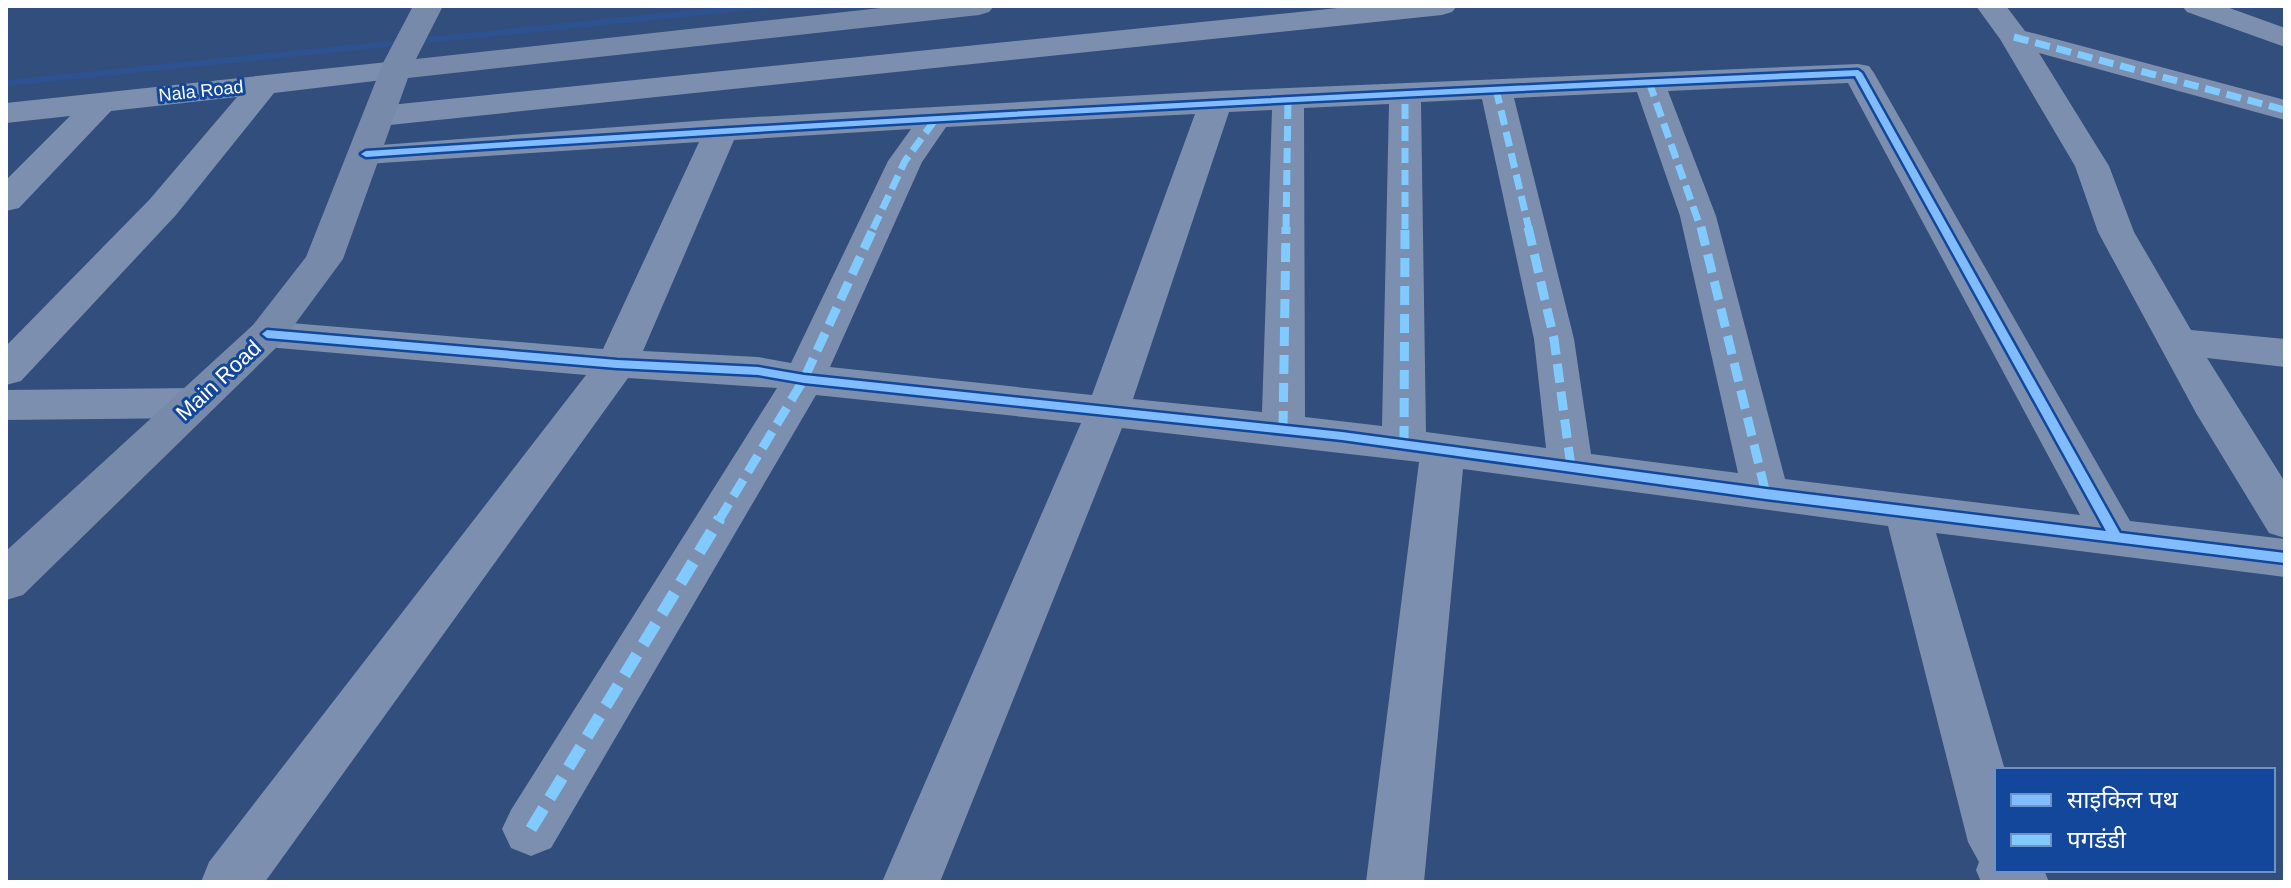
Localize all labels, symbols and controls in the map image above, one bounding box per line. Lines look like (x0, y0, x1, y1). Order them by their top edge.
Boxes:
street label: Nala Road (158, 77, 244, 105)
street label: Main Road (171, 335, 266, 426)
legend (1995, 768, 2275, 872)
text: साइकिल पथ (2067, 786, 2178, 813)
text: पगडंडी (2067, 826, 2127, 853)

